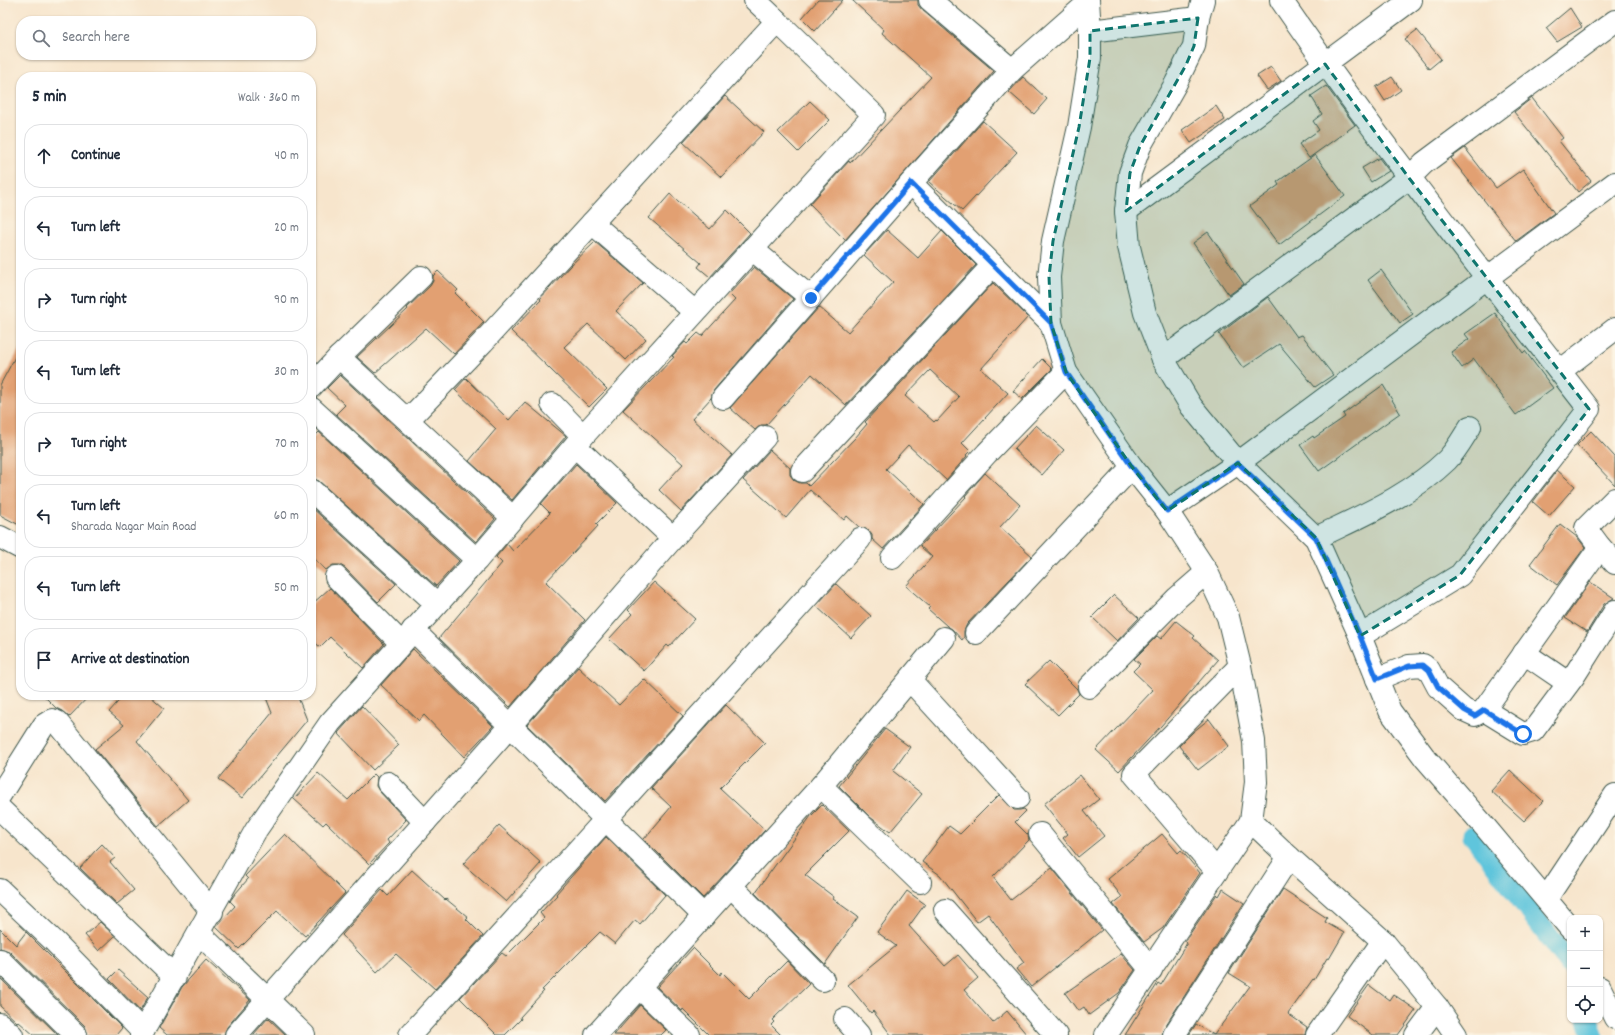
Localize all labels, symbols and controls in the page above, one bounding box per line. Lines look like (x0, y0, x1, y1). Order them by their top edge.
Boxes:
search box (16, 16, 316, 60)
icon: search (30, 27, 52, 49)
text: Search here (62, 27, 130, 49)
text: 5 min (32, 86, 66, 110)
text: Walk · 360 m (238, 89, 300, 108)
icon: ahead (33, 145, 55, 167)
text: Continue (71, 145, 120, 167)
text: 40 m (275, 147, 299, 166)
icon: left (33, 217, 55, 239)
text: Turn left (71, 217, 120, 239)
text: 20 m (274, 219, 299, 238)
icon: right (33, 289, 55, 311)
text: Turn right (71, 289, 127, 311)
route end (802, 289, 820, 307)
text: 90 m (274, 291, 299, 310)
icon: left (33, 361, 55, 383)
text: Turn left (71, 361, 120, 383)
text: 30 m (274, 363, 299, 382)
icon: right (33, 433, 55, 455)
text: Turn right (71, 433, 127, 455)
text: 70 m (275, 435, 299, 454)
text: Turn left (71, 496, 120, 518)
icon: left (33, 505, 55, 527)
text: 60 m (274, 507, 299, 526)
text: Sharada Nagar Main Road (71, 518, 196, 537)
icon: left (33, 577, 55, 599)
text: Turn left (71, 577, 120, 599)
text: 50 m (274, 579, 299, 598)
icon: arrive (33, 649, 55, 671)
text: Arrive at destination (71, 649, 189, 671)
route start (1514, 725, 1532, 743)
map controls (1567, 915, 1603, 1023)
button: + (1567, 915, 1603, 951)
button: − (1567, 951, 1603, 987)
button: locate (1567, 987, 1603, 1023)

